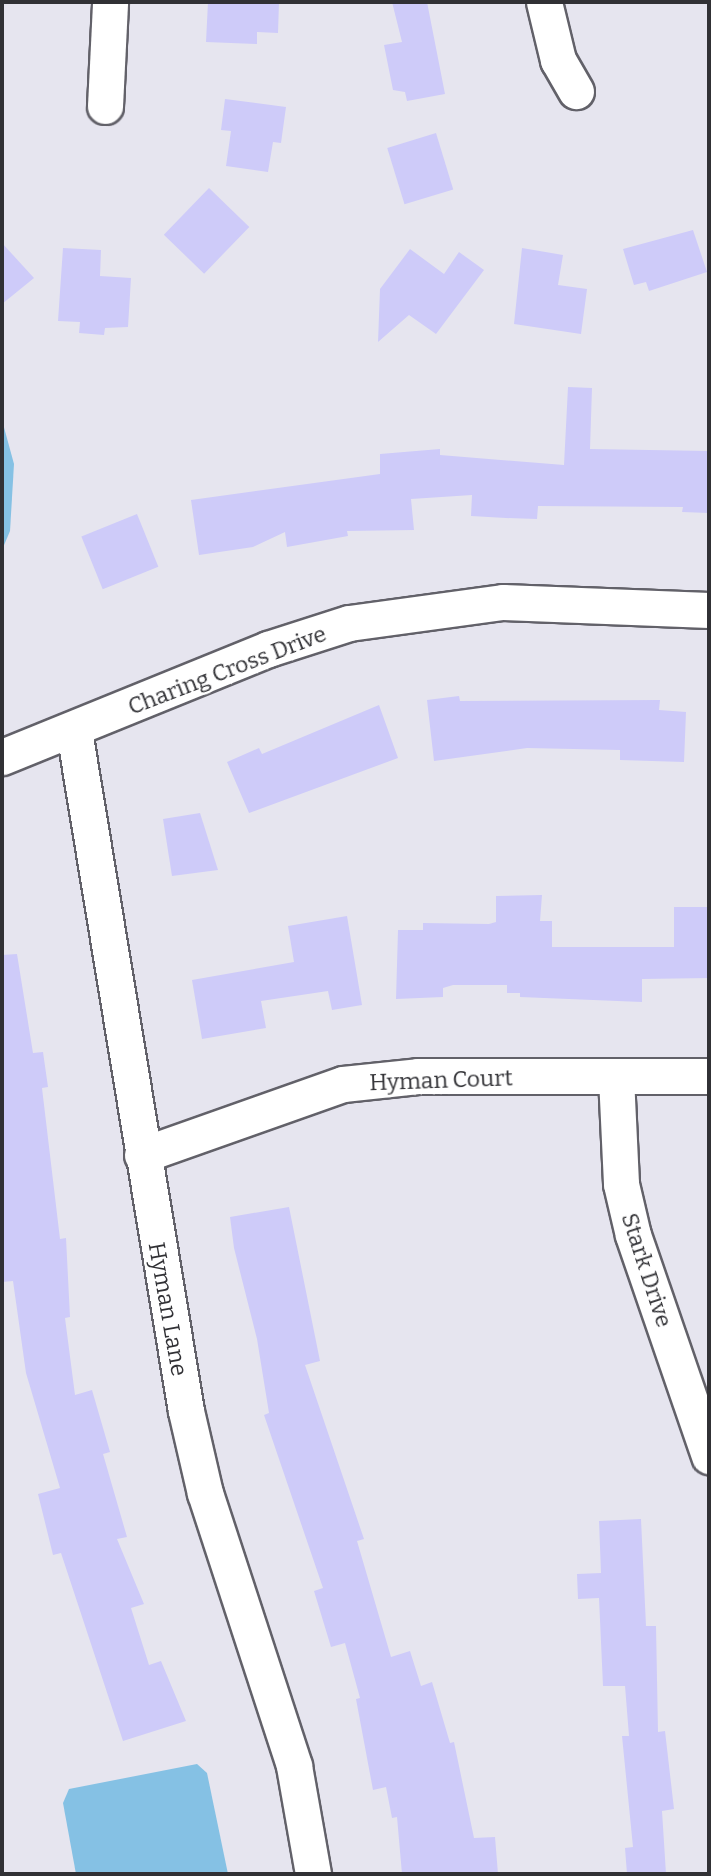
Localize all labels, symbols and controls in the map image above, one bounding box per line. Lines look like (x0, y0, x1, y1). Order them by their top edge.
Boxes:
street label: Charing Cross Drive (124, 619, 330, 721)
street label: Hyman Court (369, 1064, 513, 1096)
street label: Stark Drive (616, 1210, 678, 1330)
street label: Hyman Lane (143, 1240, 193, 1378)

